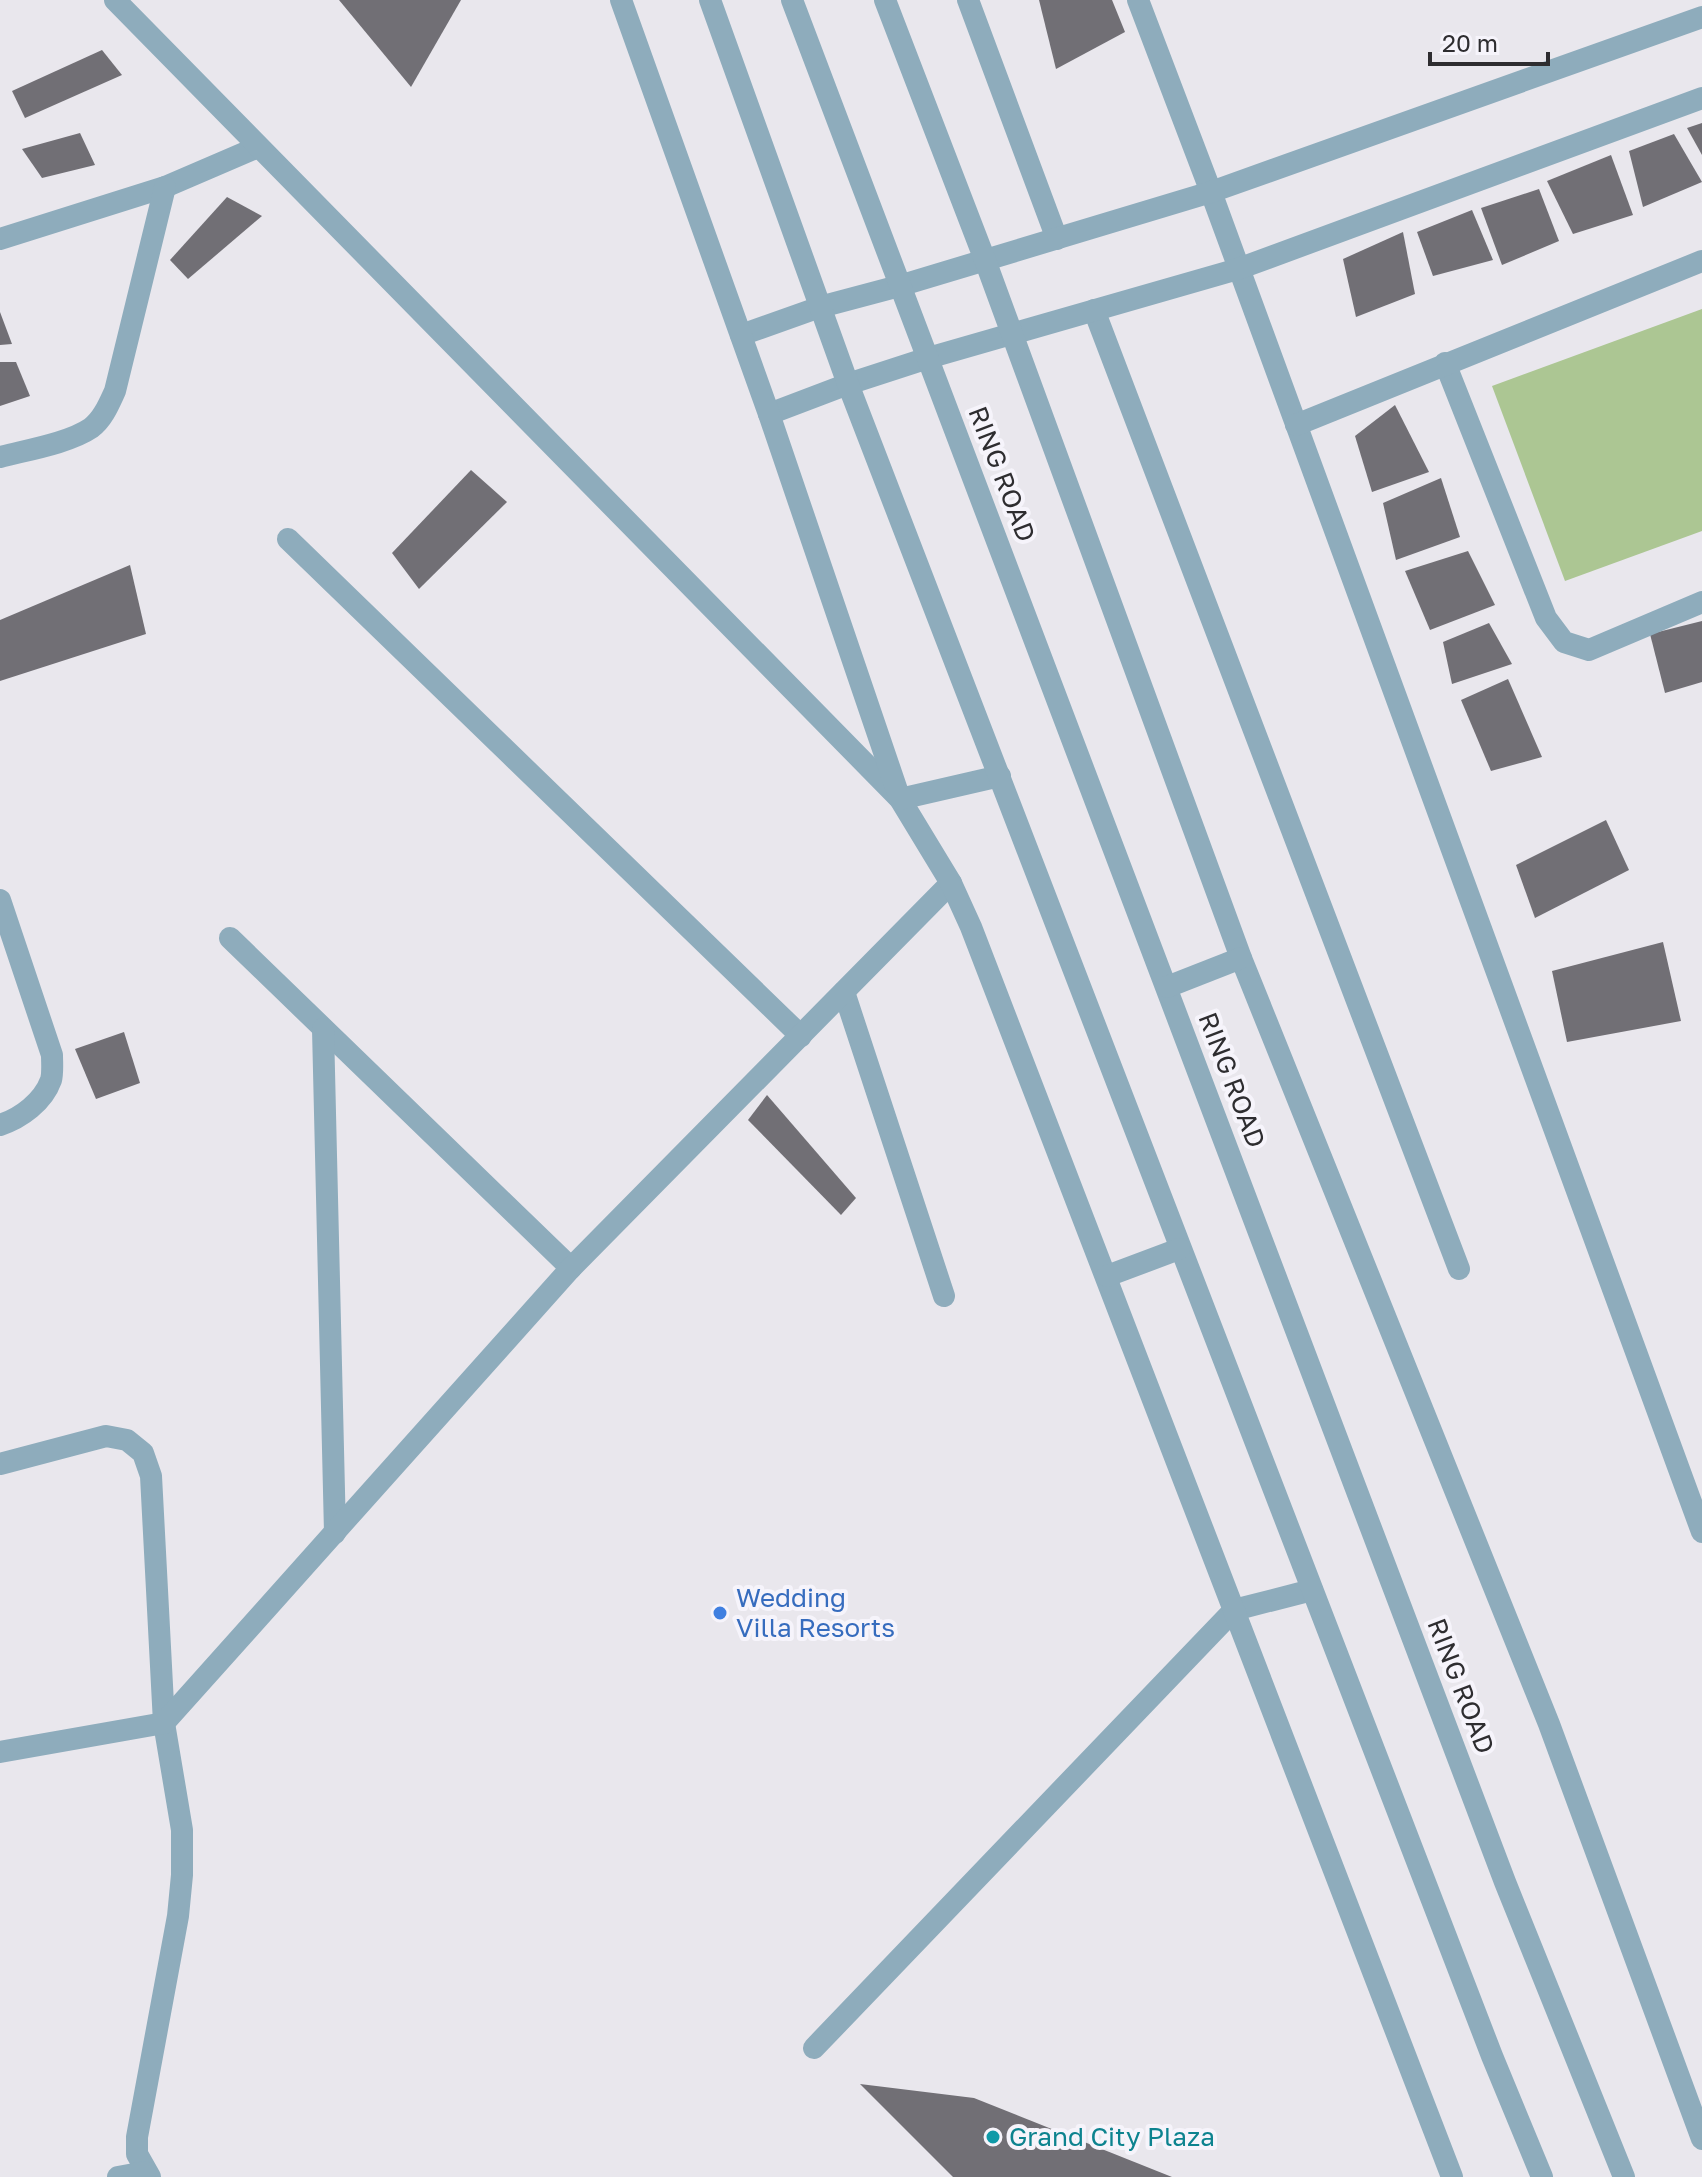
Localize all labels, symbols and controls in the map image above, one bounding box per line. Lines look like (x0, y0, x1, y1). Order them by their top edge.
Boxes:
scale bar (1430, 16, 1548, 66)
text: 20 m (1442, 28, 1498, 57)
street label: RING ROAD (962, 402, 1042, 546)
street label: RING ROAD (1192, 1008, 1272, 1152)
place label: Wedding Villa Resorts (736, 1582, 895, 1643)
marker: Wedding Villa Resorts (711, 1604, 729, 1622)
street label: RING ROAD (1421, 1614, 1501, 1758)
place label: Grand City Plaza (1009, 2121, 1215, 2152)
marker: Grand City Plaza (984, 2128, 1002, 2146)

